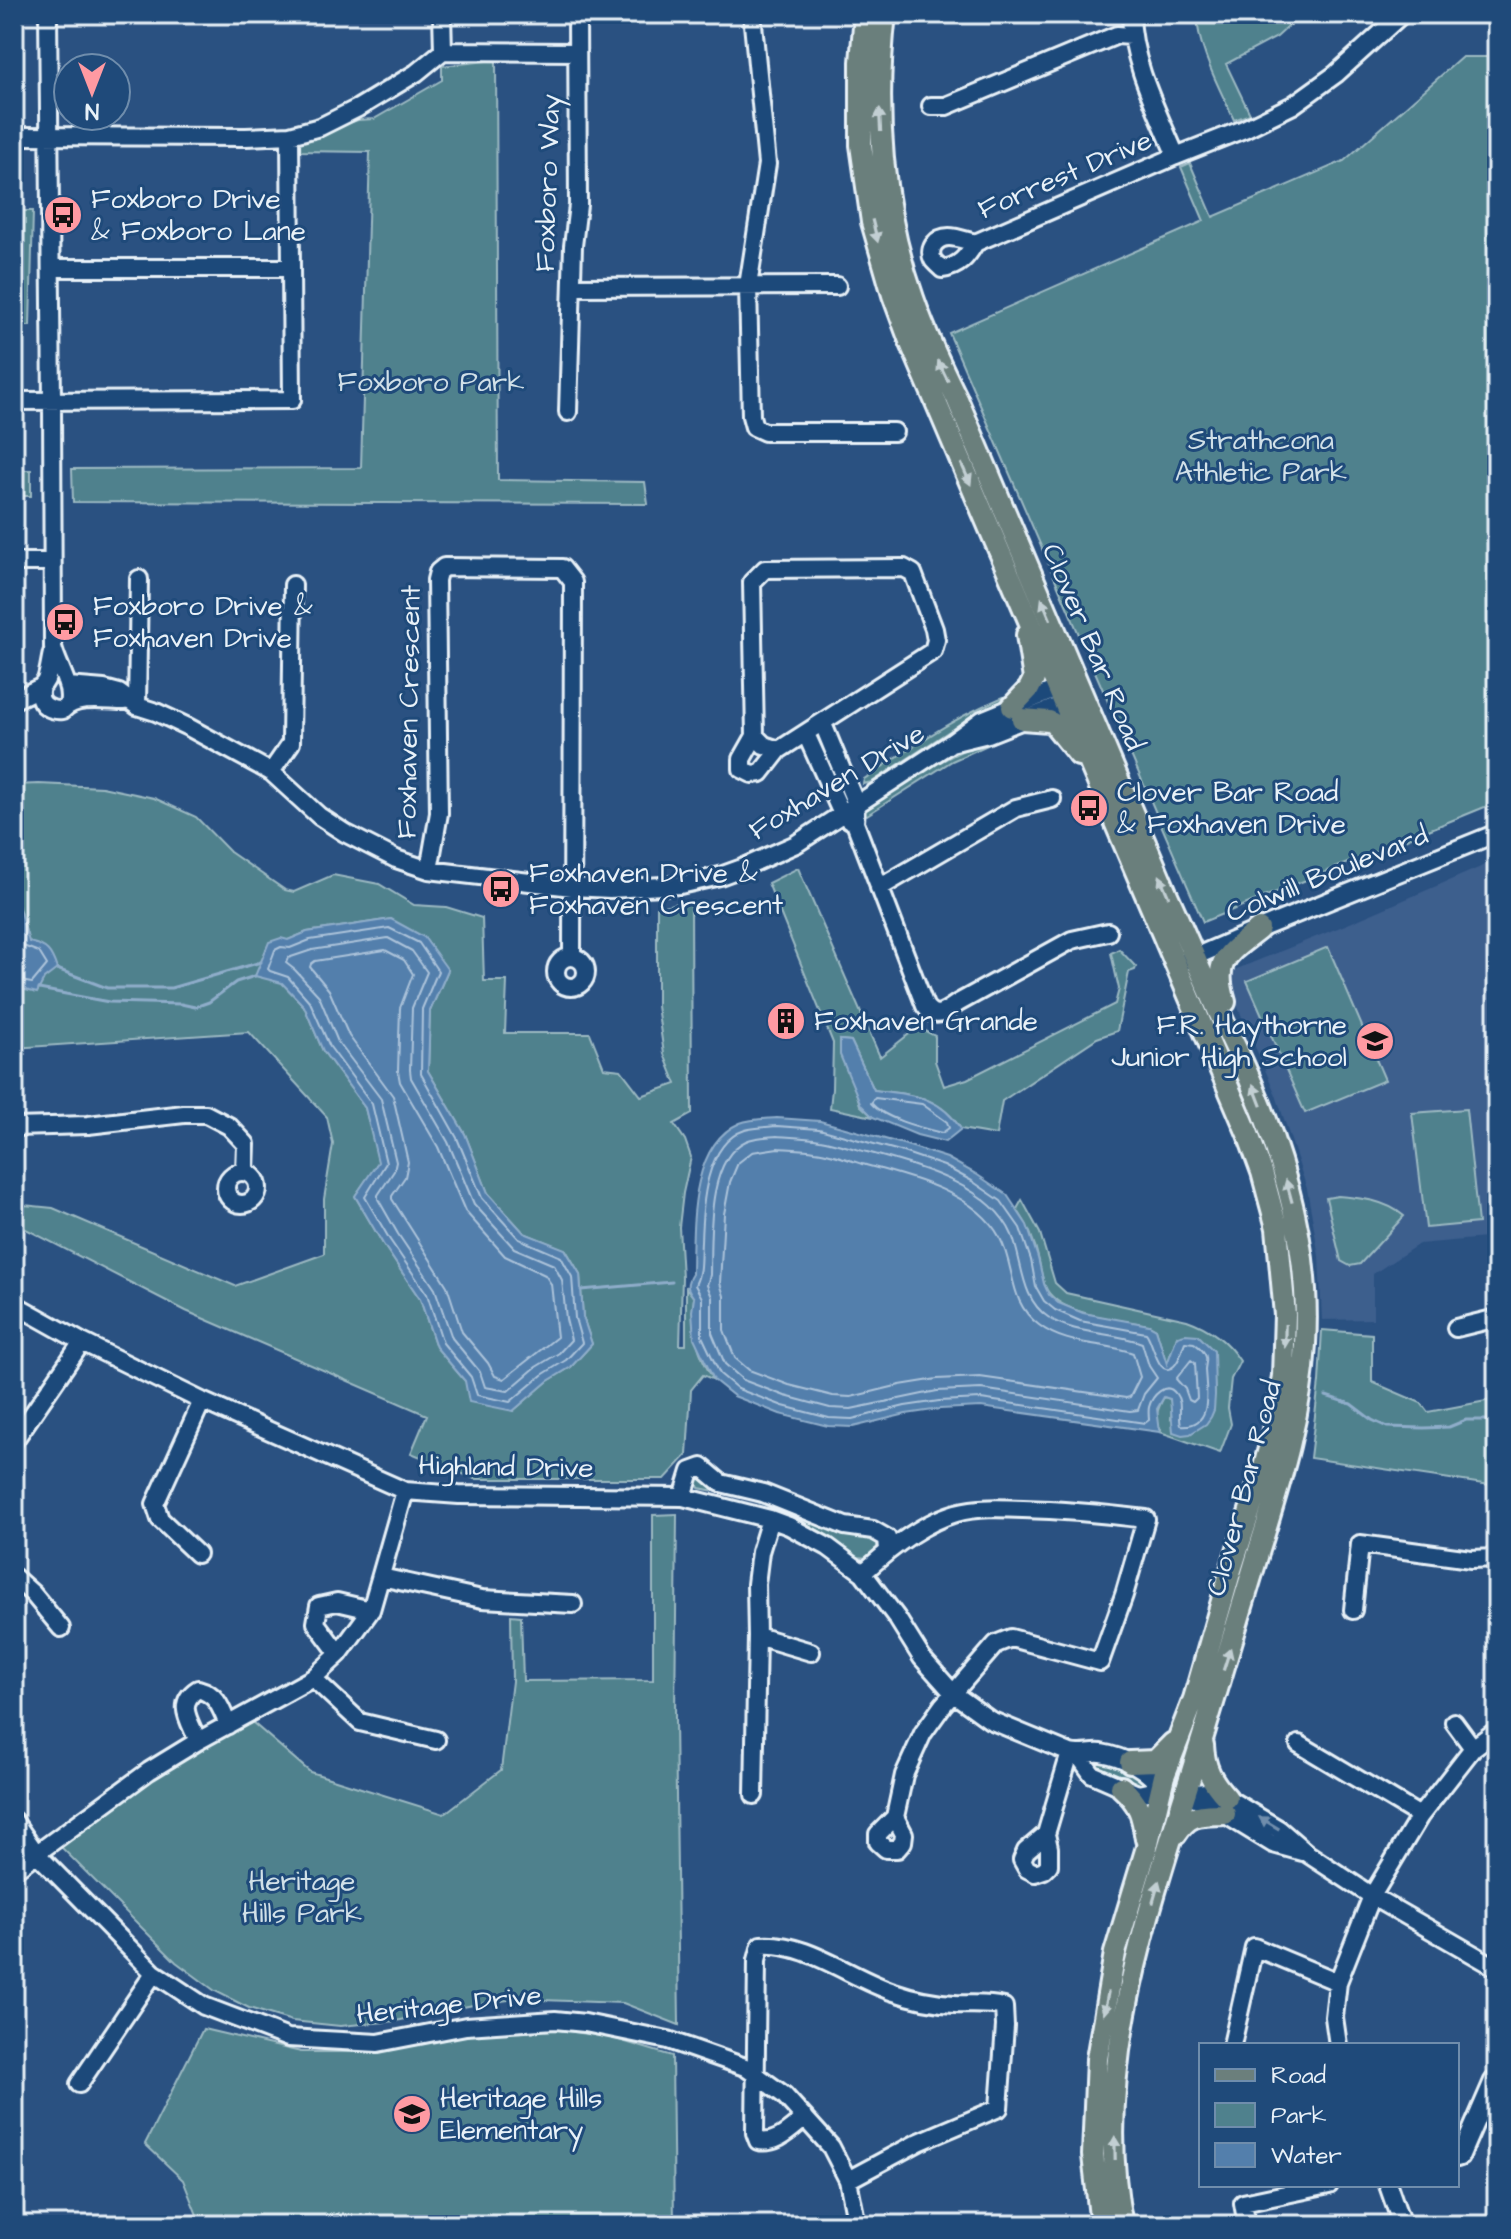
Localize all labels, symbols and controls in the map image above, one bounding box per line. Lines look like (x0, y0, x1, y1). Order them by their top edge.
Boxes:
north arrow (52, 52, 132, 132)
street label: Foxboro Way (525, 93, 573, 273)
text: N (85, 95, 99, 126)
one-way arrow (874, 107, 887, 132)
street label: Forrest Drive (972, 121, 1158, 229)
place label: Foxboro Drive & Foxboro Lane (91, 180, 306, 251)
bus stop icon: Foxboro Drive & Foxboro Lane (42, 194, 84, 236)
one-way arrow (869, 218, 882, 243)
one-way arrow (936, 359, 950, 382)
park label: Foxboro Park (338, 363, 524, 402)
park label: Strathcona Athletic Park (1175, 421, 1347, 492)
one-way arrow (960, 462, 973, 485)
street label: Clover Bar Road (1032, 537, 1154, 757)
street label: Foxhaven Crescent (387, 584, 431, 839)
place label: Foxboro Drive & Foxhaven Drive (93, 587, 313, 658)
one-way arrow (1040, 597, 1053, 621)
bus stop icon: Foxboro Drive & Foxhaven Drive (44, 601, 86, 643)
street label: Foxhaven Drive (742, 714, 932, 850)
place label: Clover Bar Road & Foxhaven Drive (1117, 773, 1346, 844)
bus stop icon: Clover Bar Road & Foxhaven Drive (1068, 787, 1110, 829)
street label: Colwill Boulevard (1220, 816, 1434, 932)
place label: Foxhaven Drive & Foxhaven Crescent (529, 854, 784, 925)
bus stop icon: Foxhaven Drive & Foxhaven Crescent (480, 868, 522, 910)
one-way arrow (1157, 874, 1170, 897)
building icon: Foxhaven Grande (765, 1000, 807, 1042)
place label: Foxhaven Grande (814, 1002, 1038, 1041)
place label: F.R. Haythorne Junior High School (1111, 1006, 1347, 1078)
school or university icon: F.R. Haythorne Junior High School (1354, 1020, 1396, 1062)
one-way arrow (1250, 1083, 1263, 1107)
one-way arrow (1283, 1179, 1295, 1204)
one-way arrow (1278, 1324, 1291, 1349)
street label: Clover Bar Road (1197, 1376, 1291, 1600)
street label: Highland Drive (418, 1446, 594, 1489)
one-way arrow (1221, 1647, 1234, 1671)
one-way arrow (1258, 1817, 1280, 1831)
park label: Heritage Hills Park (242, 1862, 362, 1933)
one-way arrow (1150, 1880, 1162, 1905)
street label: Heritage Drive (355, 1976, 543, 2035)
one-way arrow (1099, 1991, 1111, 2016)
legend (1199, 2043, 1459, 2187)
text: Road (1271, 2059, 1326, 2093)
place label: Heritage Hills Elementary (440, 2079, 602, 2152)
school or university icon: Heritage Hills Elementary (391, 2093, 433, 2135)
text: Park (1271, 2099, 1327, 2133)
one-way arrow (1109, 2135, 1121, 2160)
text: Water (1271, 2139, 1342, 2173)

